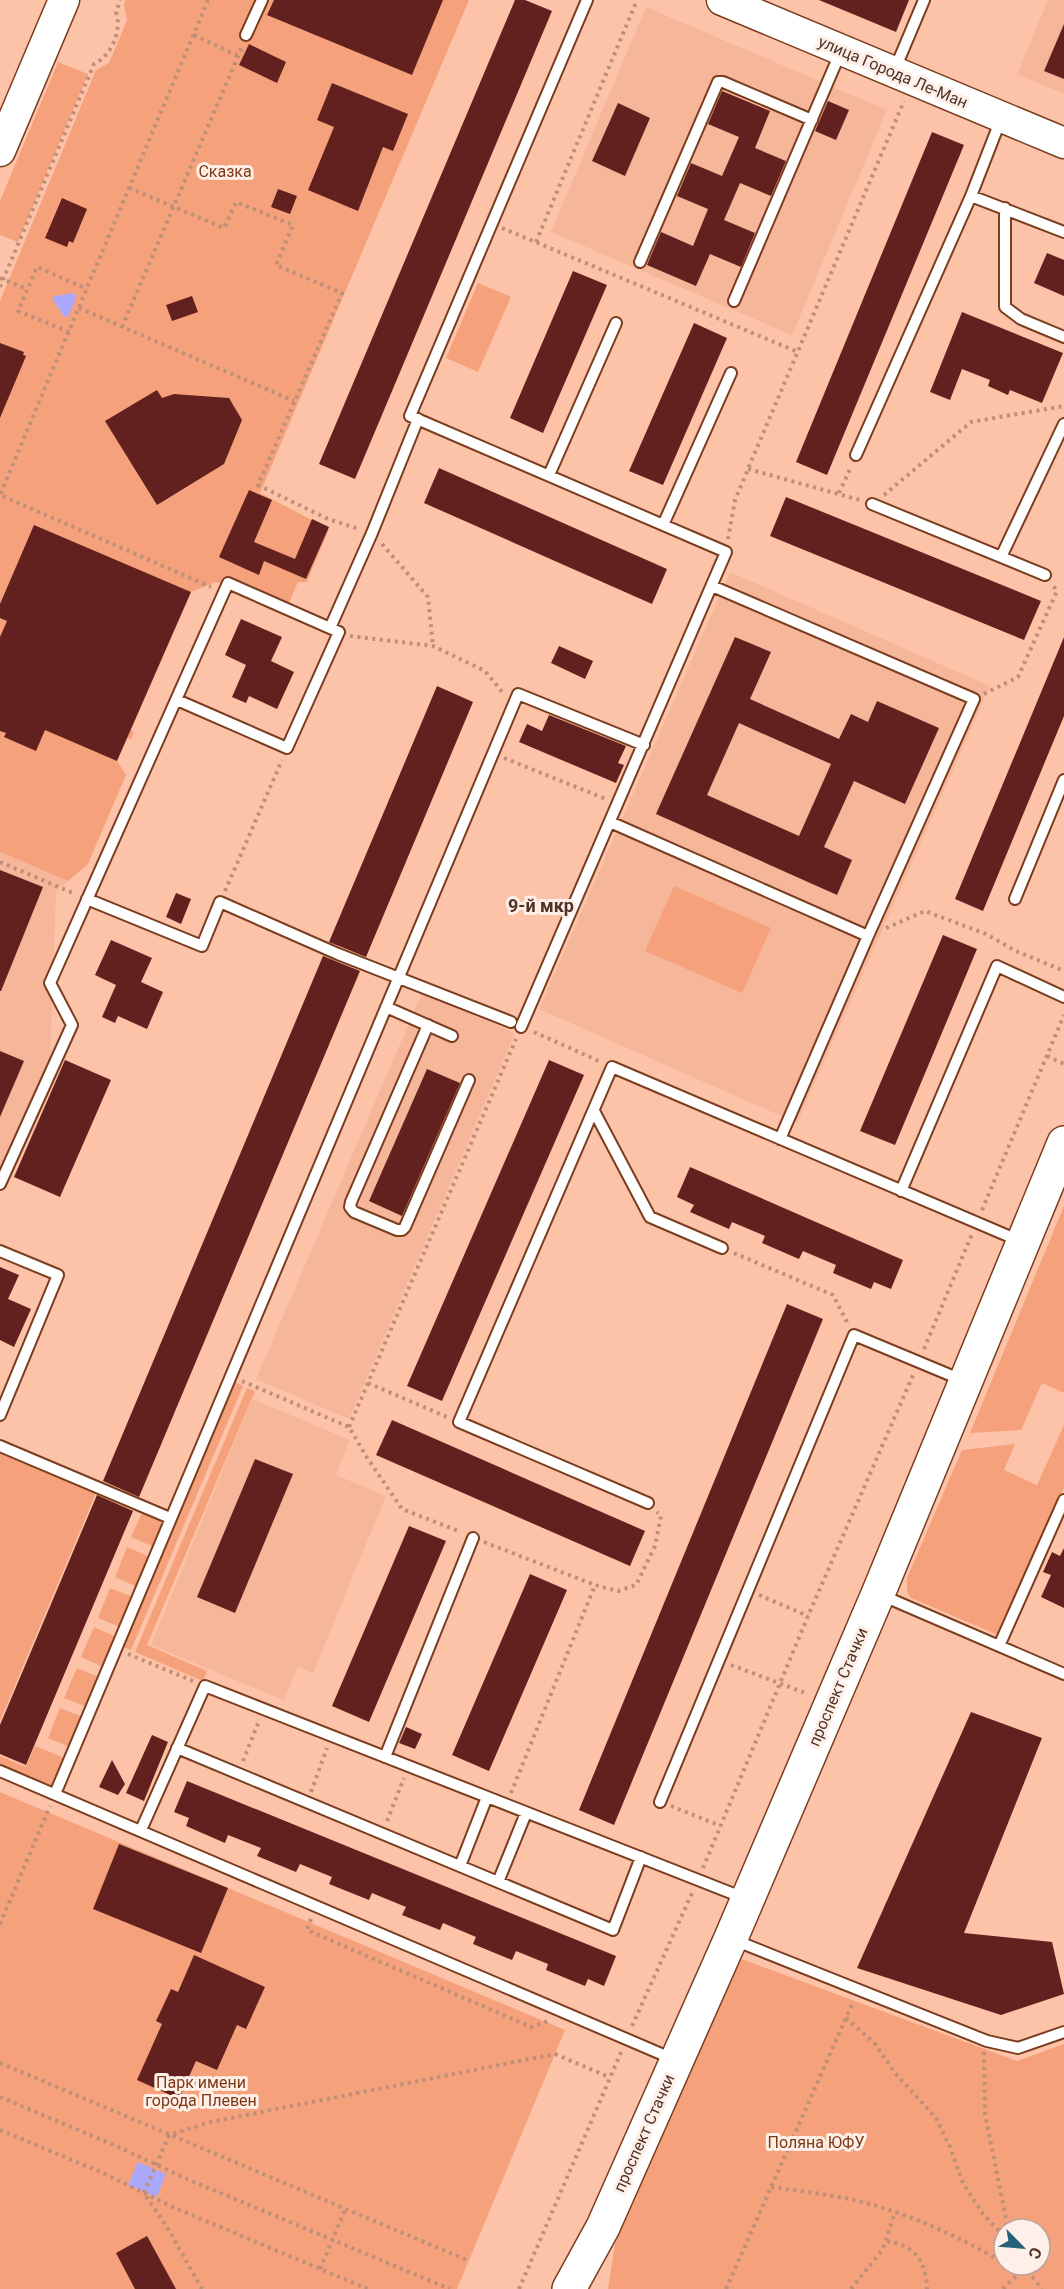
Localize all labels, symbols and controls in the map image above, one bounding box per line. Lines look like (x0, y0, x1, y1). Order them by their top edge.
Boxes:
street label: улица Города Ле-Ман (815, 32, 971, 112)
park label: Сказка (198, 162, 252, 181)
district label: 9-й мкр (508, 895, 574, 916)
street label: проспект Стачки (804, 1625, 872, 1749)
street label: проспект Стачки (609, 2071, 679, 2195)
park label: Парк имени города Плевен (145, 2073, 257, 2110)
park label: Поляна ЮФУ (767, 2133, 865, 2152)
north arrow (992, 2217, 1052, 2277)
text: С (1024, 2244, 1046, 2262)

